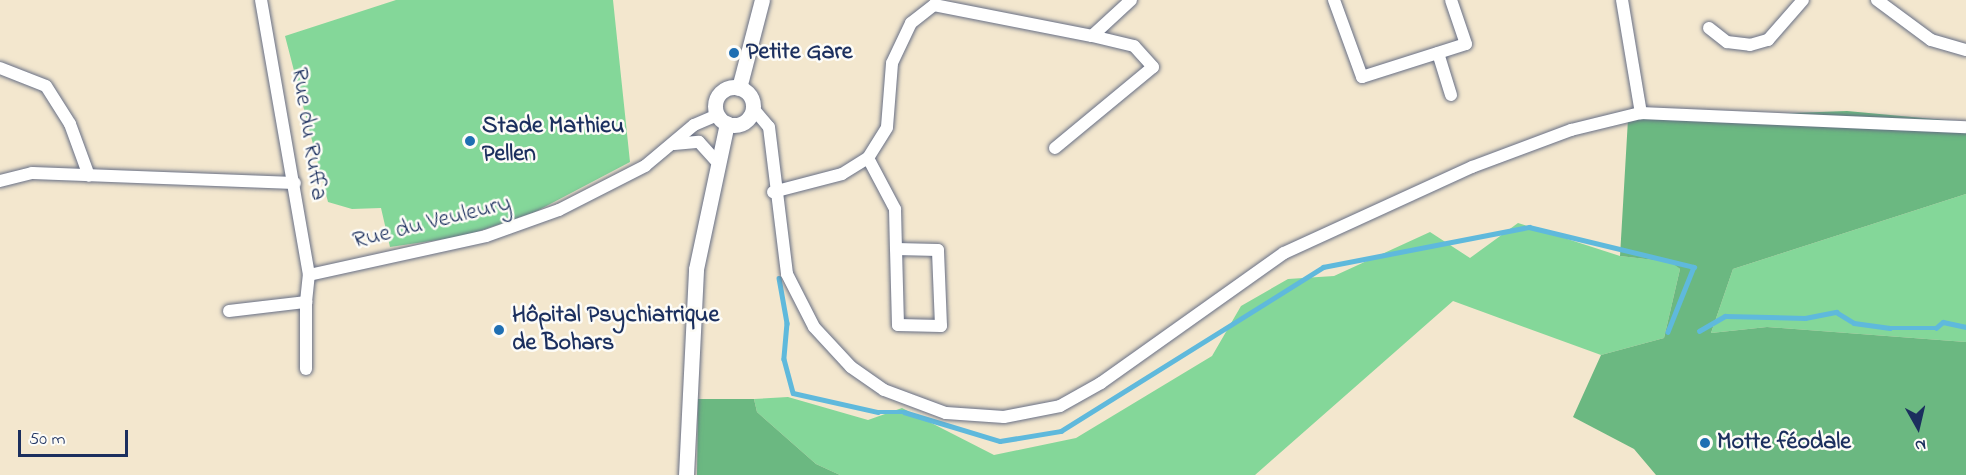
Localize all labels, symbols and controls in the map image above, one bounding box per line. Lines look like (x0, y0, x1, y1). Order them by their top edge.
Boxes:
place label: Petite Gare (746, 39, 853, 67)
marker: Petite Gare (727, 46, 741, 60)
street label: Rue du Ruffa (283, 66, 333, 202)
place label: Stade Mathieu Pellen (482, 113, 624, 169)
marker: Stade Mathieu Pellen (463, 134, 477, 148)
street label: Rue du Veuleury (350, 189, 514, 257)
place label: Hôpital Psychiatrique de Bohars (512, 302, 719, 358)
marker: Hôpital Psychiatrique de Bohars (490, 321, 508, 339)
north arrow (1888, 397, 1948, 457)
scale bar (21, 418, 130, 456)
text: 50 m (29, 427, 66, 453)
place label: Motte féodale (1717, 429, 1851, 457)
text: N (1913, 432, 1928, 457)
marker: Motte féodale (1698, 436, 1712, 450)

